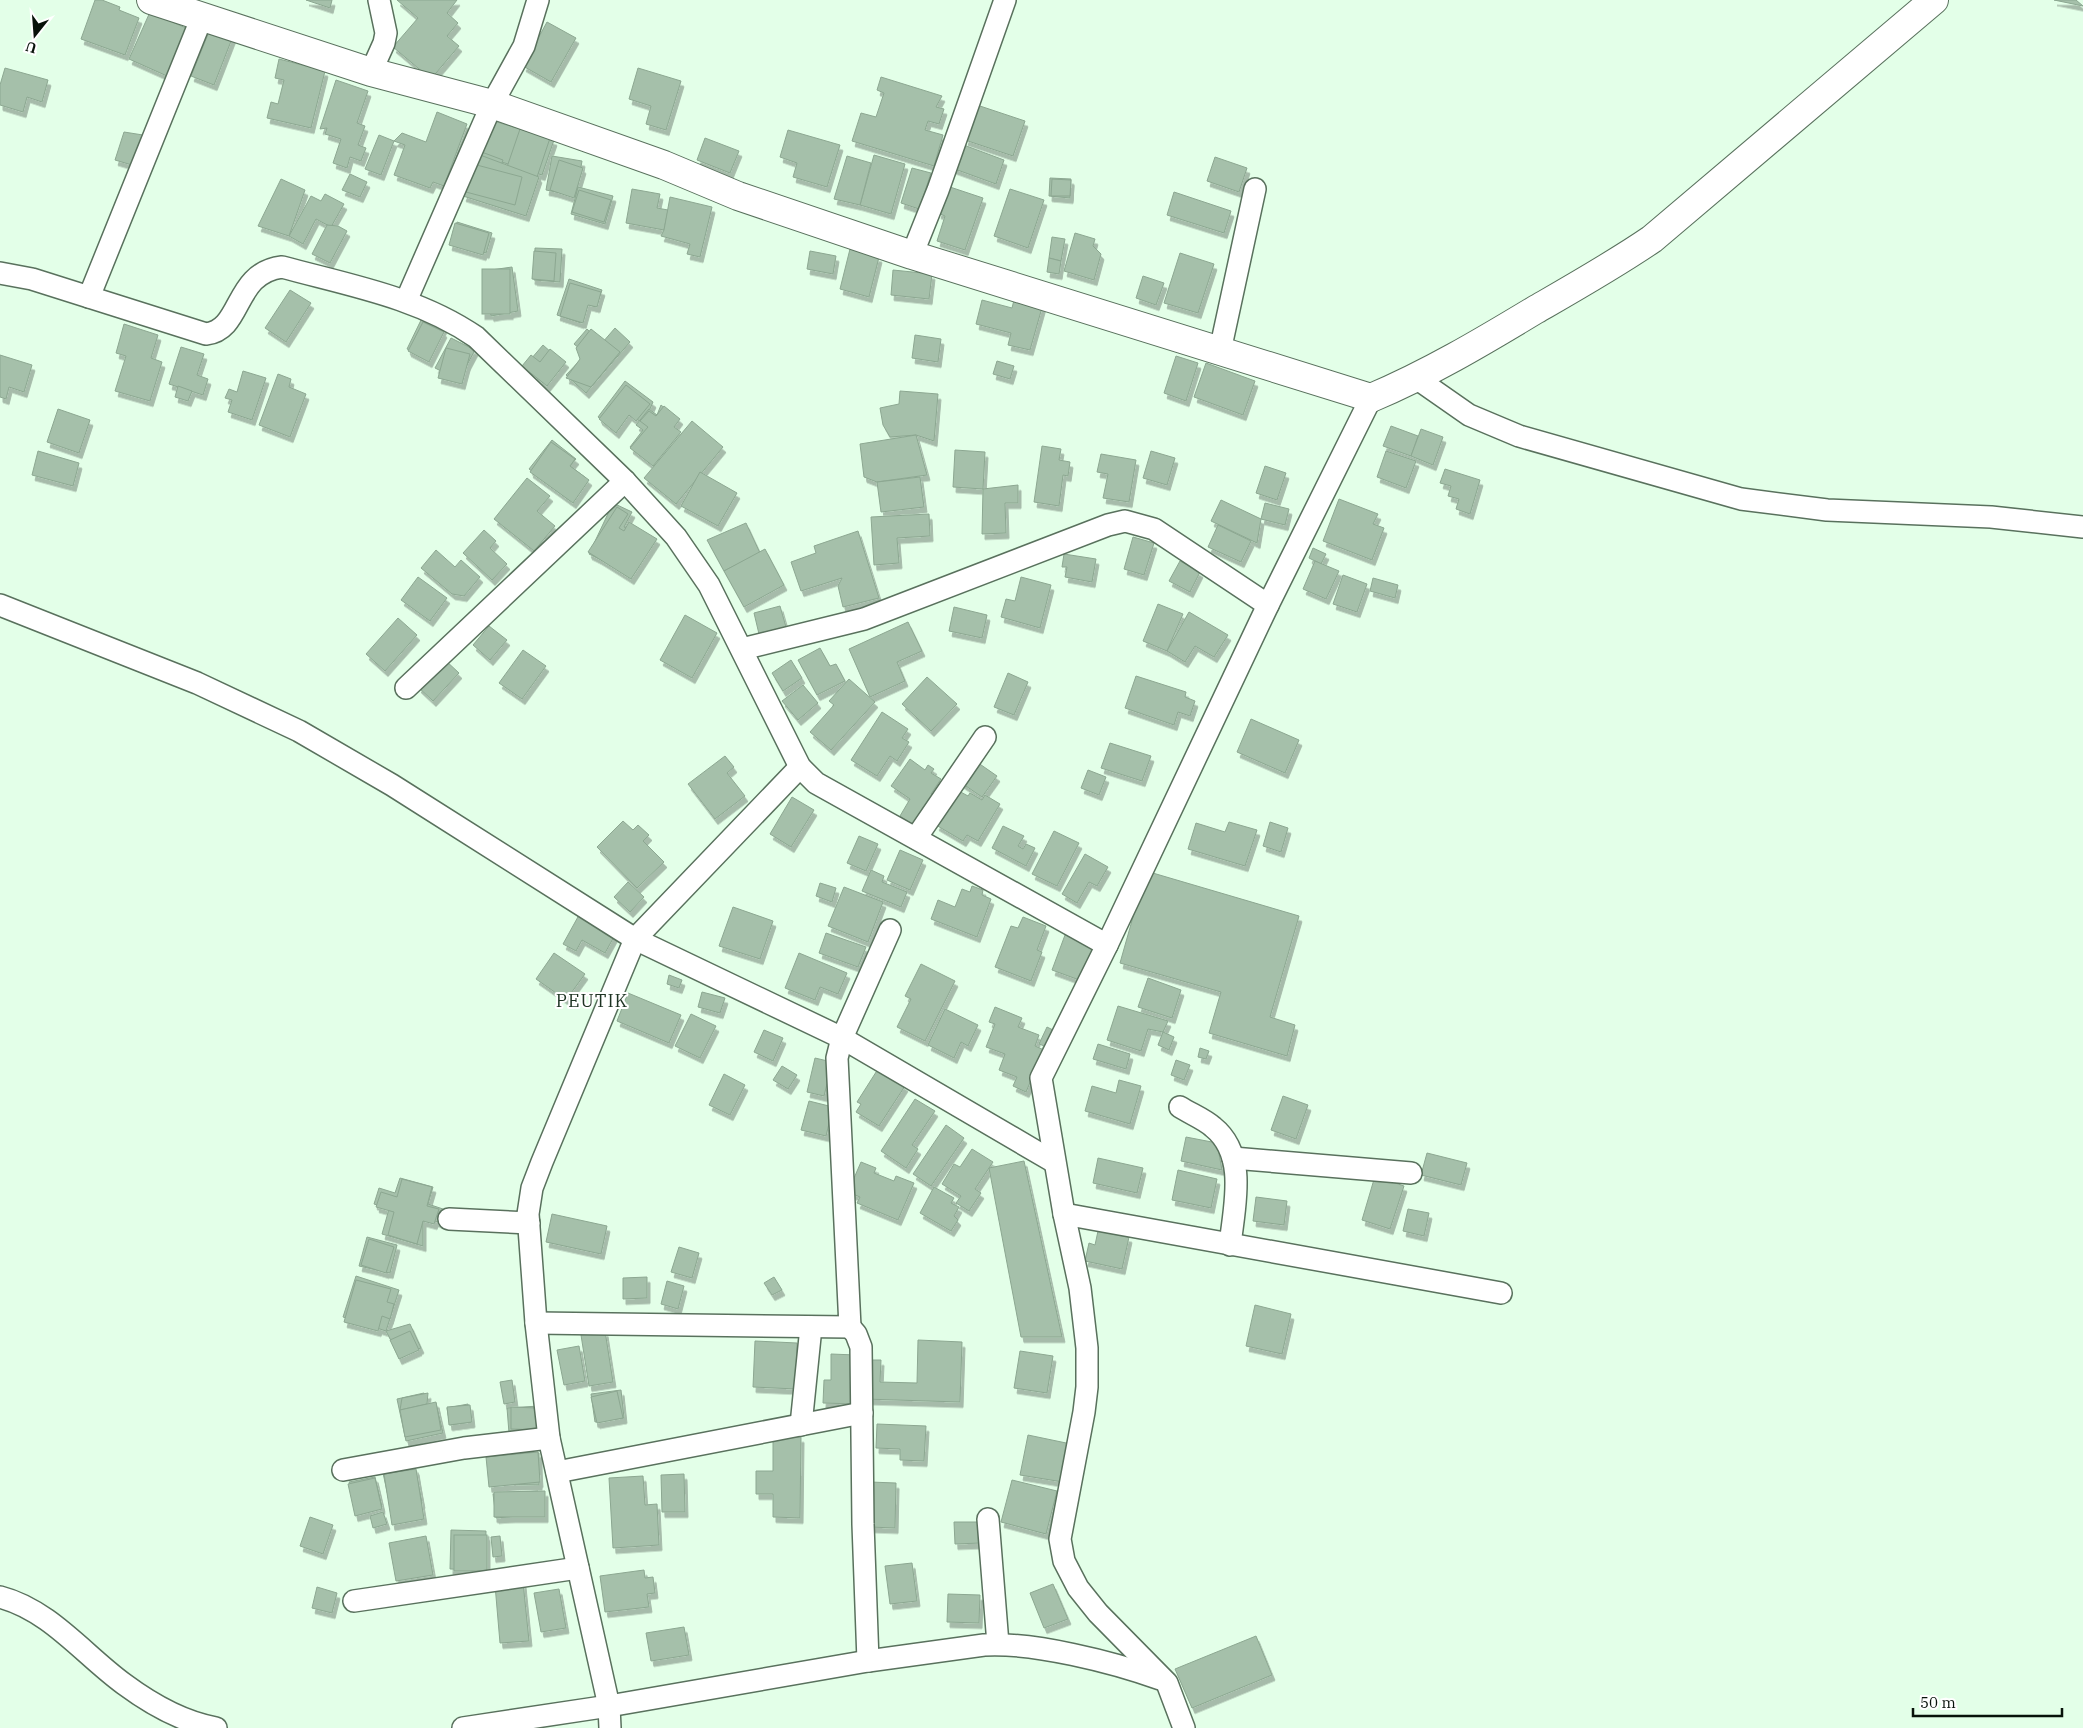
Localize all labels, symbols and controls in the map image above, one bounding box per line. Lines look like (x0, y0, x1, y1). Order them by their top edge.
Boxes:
north arrow (10, 10, 60, 60)
text: U (23, 37, 39, 58)
district label: PEUTIK (556, 989, 628, 1012)
scale bar (1913, 1686, 2062, 1718)
text: 50 m (1920, 1693, 1956, 1712)

